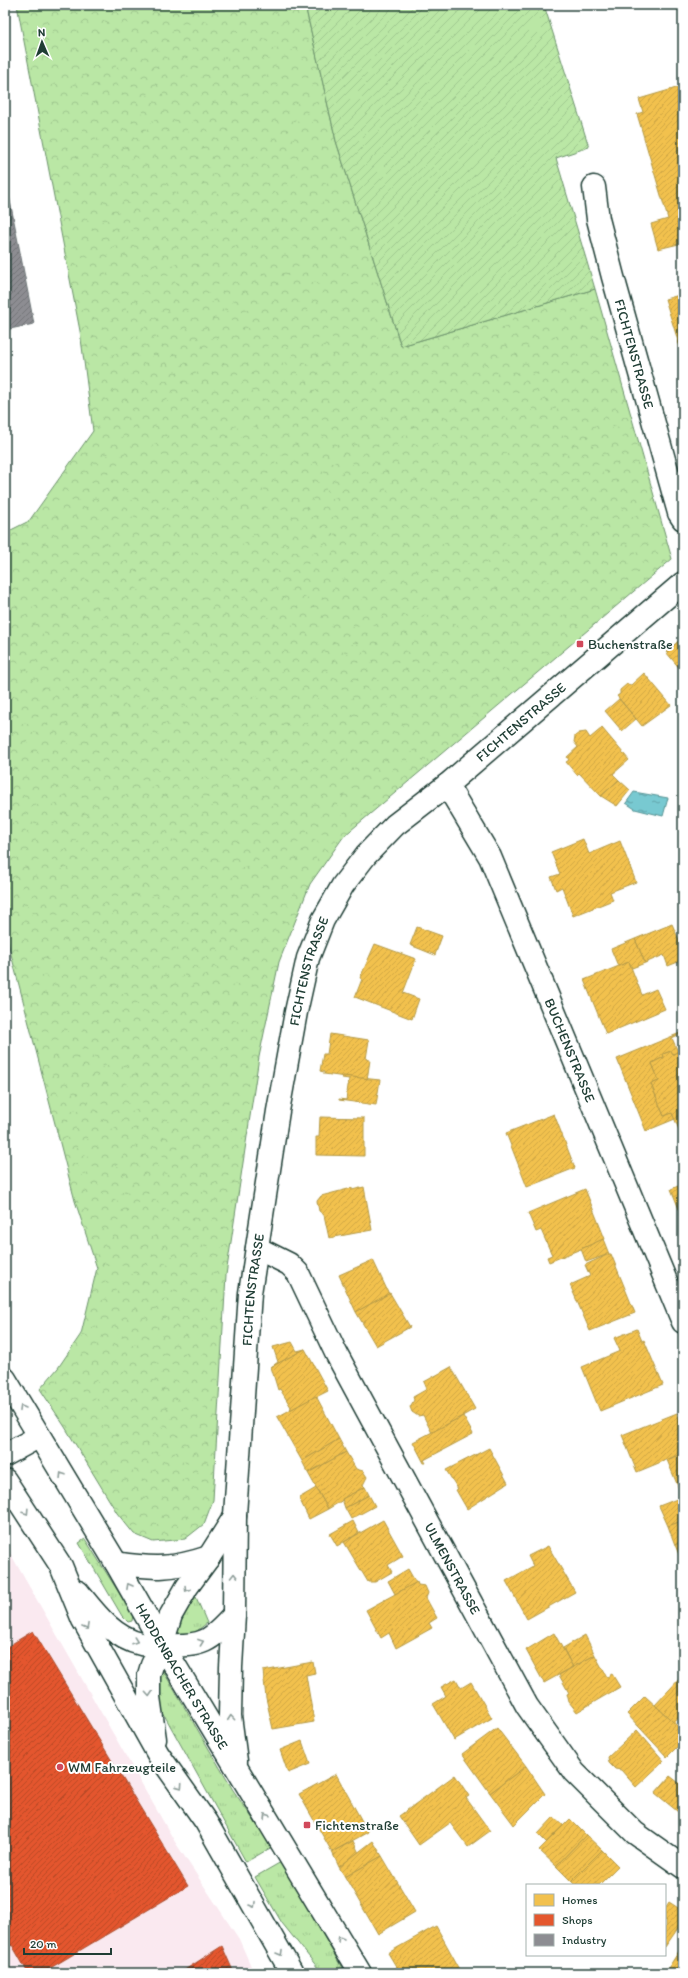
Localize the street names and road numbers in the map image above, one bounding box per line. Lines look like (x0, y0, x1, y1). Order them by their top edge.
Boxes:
street label: FICHTENSTRASSE (611, 297, 658, 411)
street label: FICHTENSTRASSE (472, 678, 569, 765)
street label: FICHTENSTRASSE (285, 914, 332, 1027)
street label: BUCHENSTRASSE (541, 996, 599, 1105)
street label: FICHTENSTRASSE (238, 1232, 268, 1347)
street label: ULMENSTRASSE (421, 1520, 484, 1617)
street label: HADDENBACHER STRASSE (132, 1600, 232, 1753)

